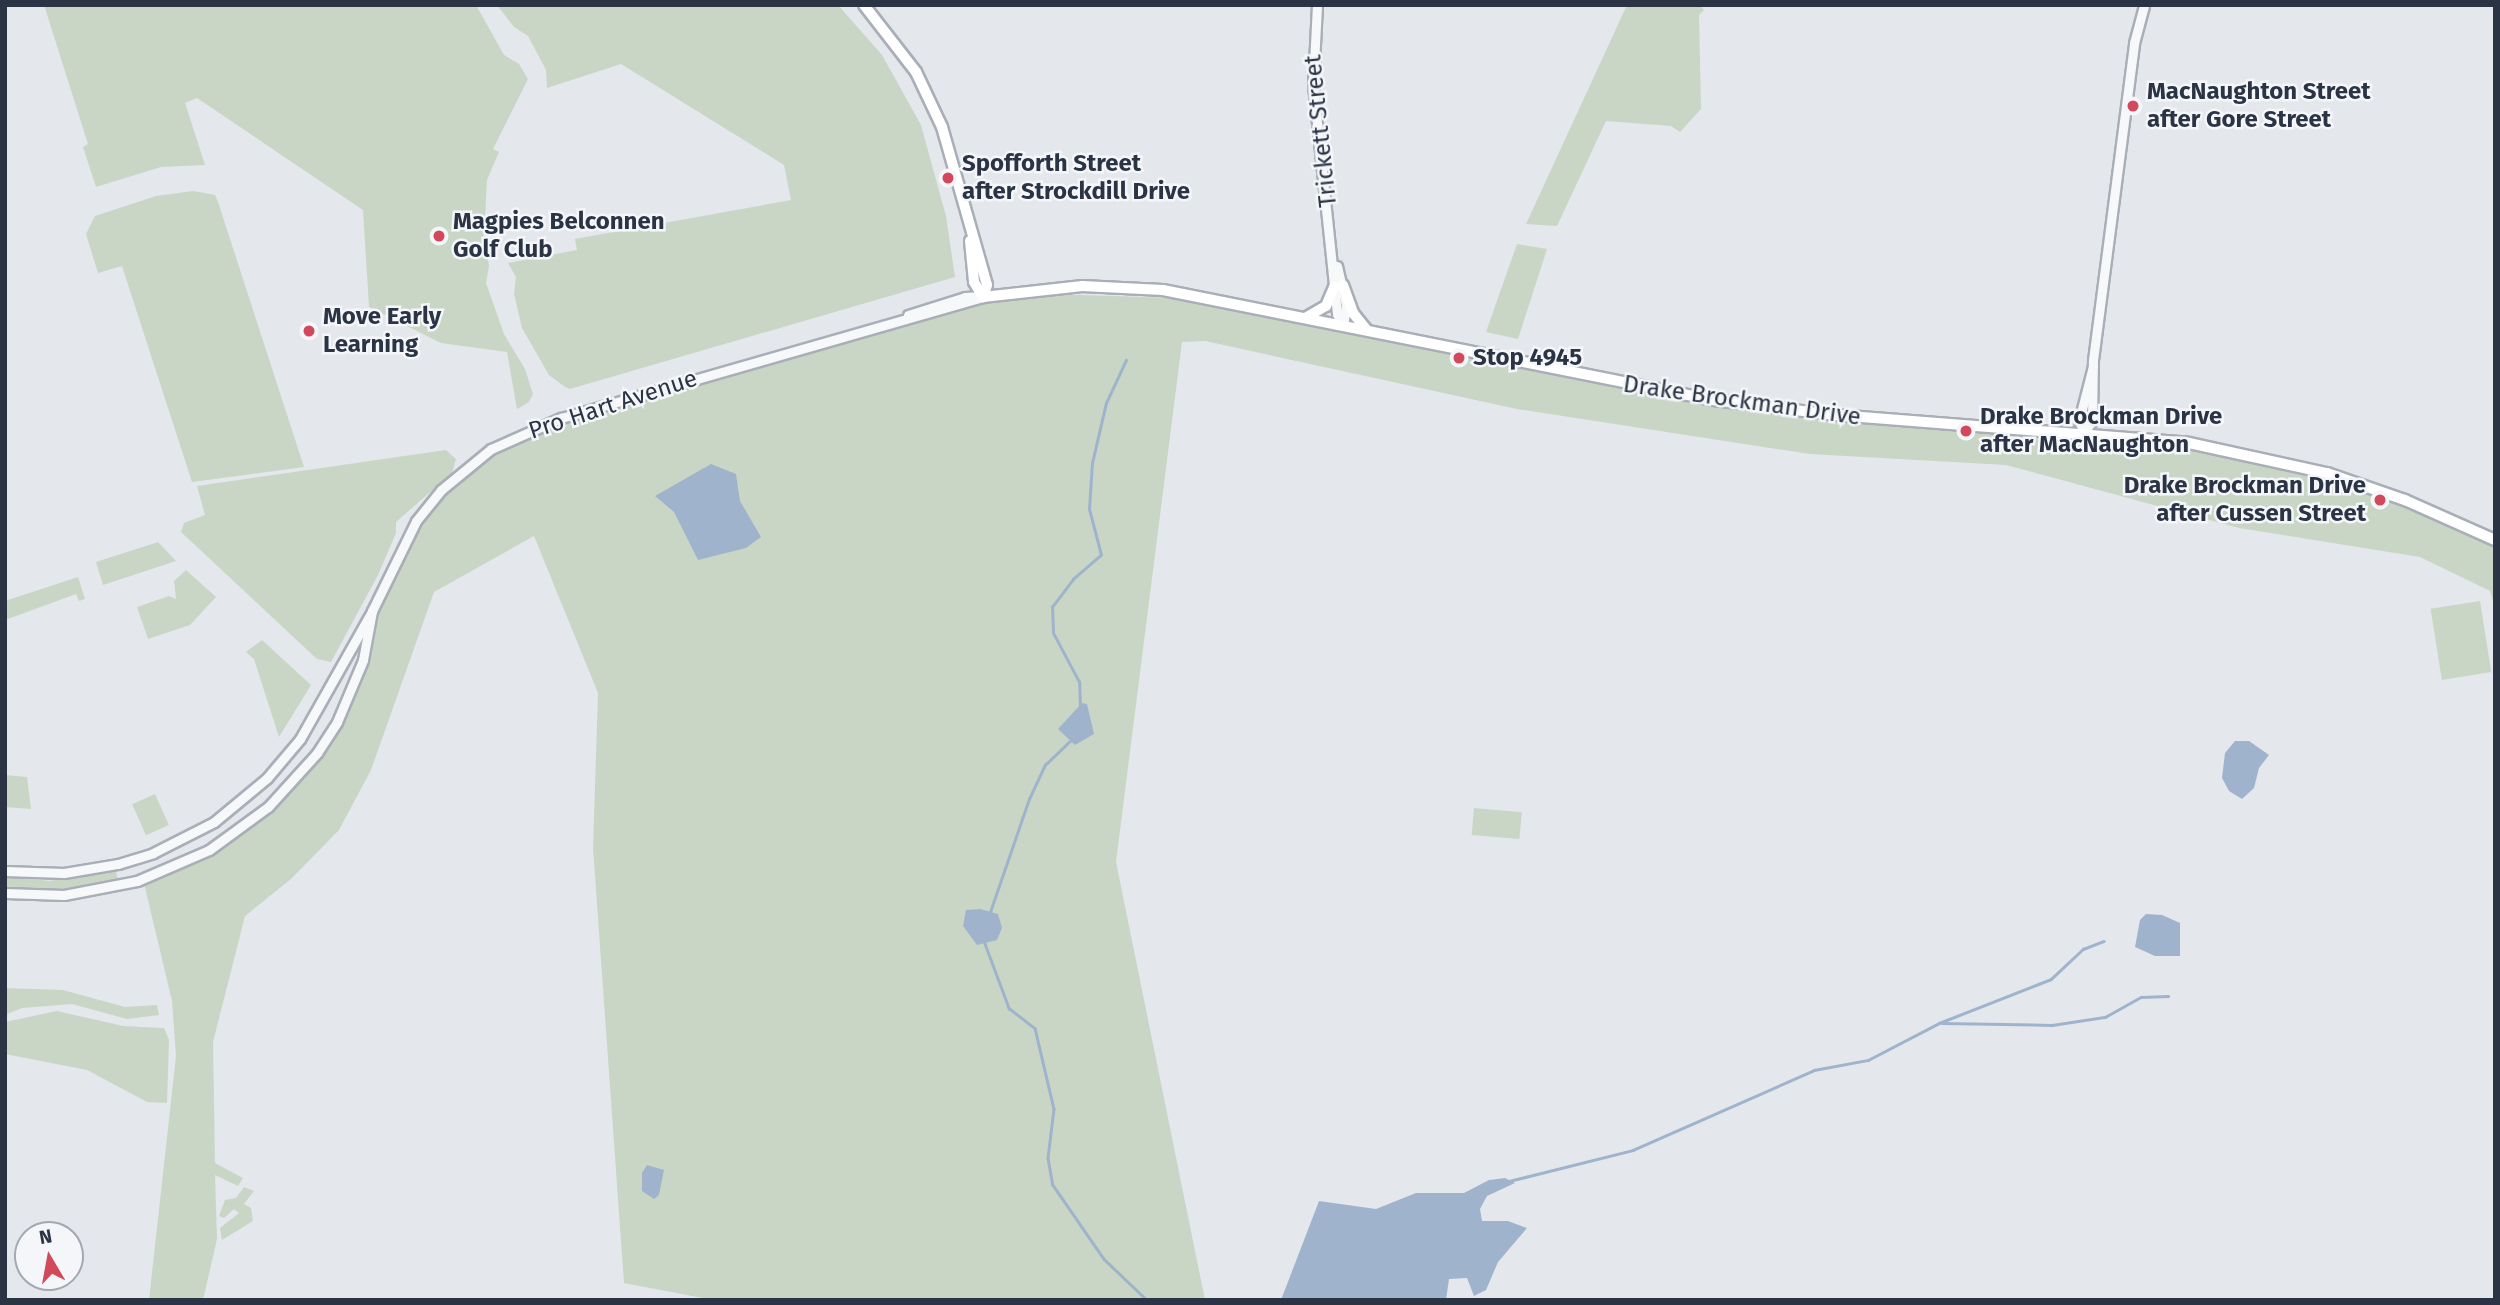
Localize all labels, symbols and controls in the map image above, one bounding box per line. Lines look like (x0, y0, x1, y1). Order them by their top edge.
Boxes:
street label: Trickett Street (1299, 53, 1343, 209)
place label: MacNaughton Street after Gore Street (2147, 78, 2370, 134)
marker: MacNaughton Street after Gore Street (2125, 98, 2141, 114)
place label: Spofforth Street after Strockdill Drive (962, 150, 1190, 206)
marker: Spofforth Street after Strockdill Drive (940, 170, 956, 186)
place label: Magpies Belconnen Golf Club (453, 208, 665, 264)
marker: Magpies Belconnen Golf Club (431, 228, 447, 244)
place label: Move Early Learning (323, 303, 441, 359)
marker: Move Early Learning (301, 323, 317, 339)
place label: Stop 4945 (1473, 344, 1582, 372)
marker: Stop 4945 (1451, 350, 1467, 366)
street label: Pro Hart Avenue (525, 364, 701, 446)
street label: Drake Brockman Drive (1621, 370, 1863, 432)
place label: Drake Brockman Drive after MacNaughton (1980, 403, 2222, 459)
marker: Drake Brockman Drive after MacNaughton (1958, 423, 1974, 439)
place label: Drake Brockman Drive after Cussen Street (2124, 472, 2366, 528)
marker: Drake Brockman Drive after Cussen Street (2372, 492, 2388, 508)
north arrow (14, 1221, 84, 1291)
text: N (37, 1224, 54, 1249)

